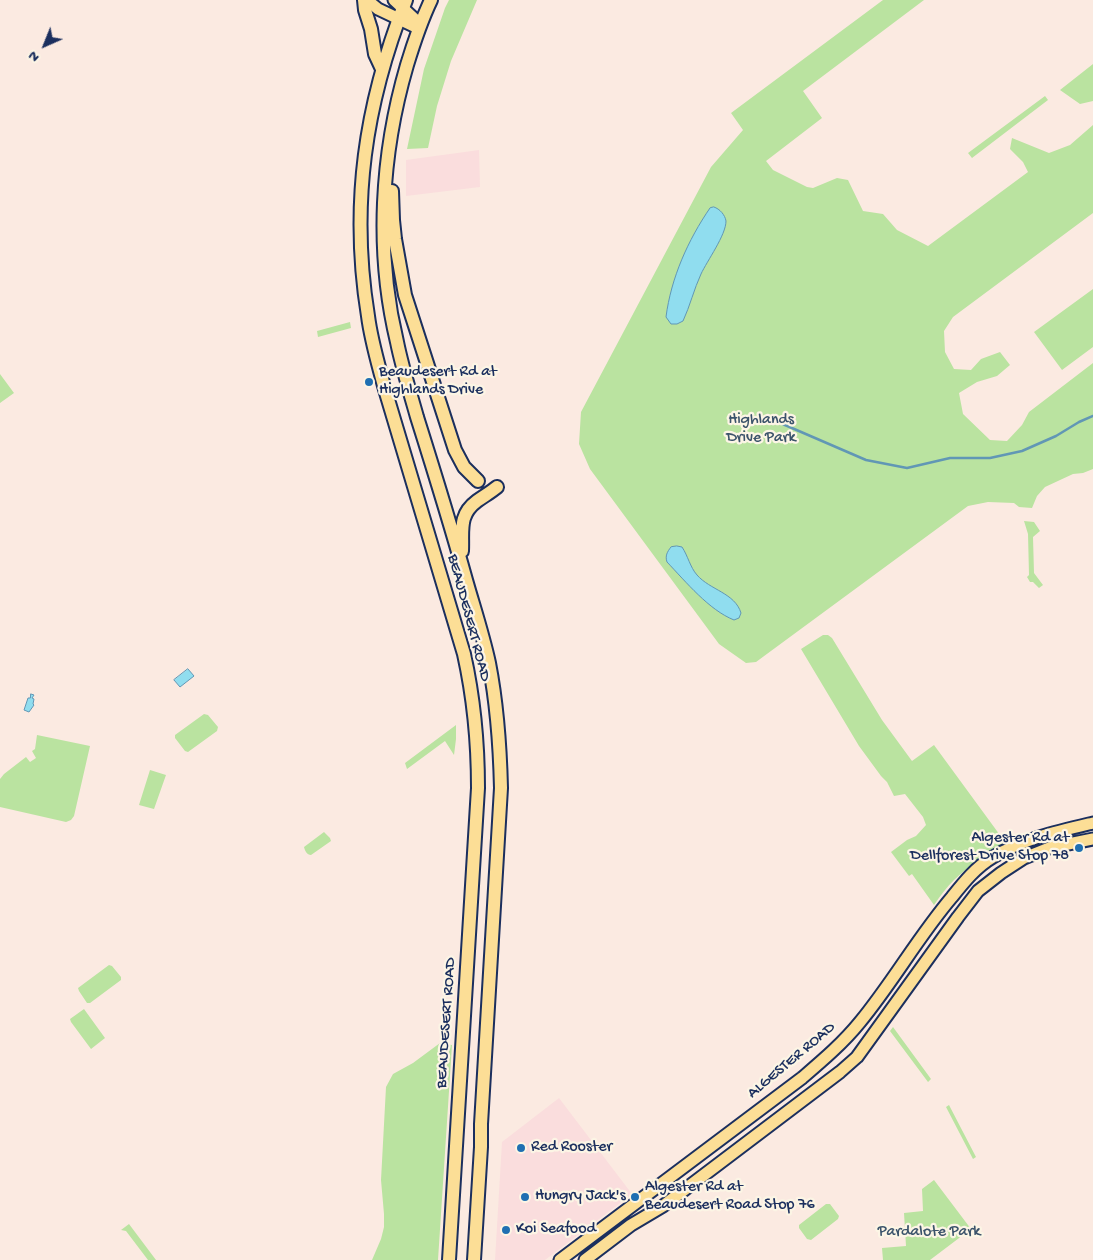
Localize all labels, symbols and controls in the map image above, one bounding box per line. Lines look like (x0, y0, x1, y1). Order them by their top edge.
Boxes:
north arrow (20, 20, 70, 70)
text: N (25, 47, 43, 65)
place label: Beaudesert Rd at Highlands Drive (379, 363, 497, 401)
marker: Beaudesert Rd at Highlands Drive (363, 376, 375, 388)
park label: Highlands Drive Park (726, 411, 796, 449)
street label: BEAUDESERT ROAD (442, 552, 494, 684)
place label: Algester Rd at Dellforest Drive Stop 78 (910, 829, 1069, 867)
marker: Algester Rd at Dellforest Drive Stop 78 (1073, 842, 1085, 854)
street label: BEAUDESERT ROAD (433, 957, 461, 1089)
street label: ALGESTER ROAD (744, 1019, 840, 1103)
place label: Red Rooster (531, 1138, 612, 1158)
marker: Red Rooster (515, 1142, 527, 1154)
place label: Algester Rd at Beaudesert Road Stop 76 (645, 1178, 815, 1216)
place label: Hungry Jack's (535, 1187, 626, 1207)
marker: Hungry Jack's (519, 1191, 531, 1203)
marker: Algester Rd at Beaudesert Road Stop 76 (629, 1191, 641, 1203)
place label: Koi Seafood (516, 1220, 596, 1240)
park label: Pardalote Park (878, 1223, 980, 1243)
marker: Koi Seafood (500, 1224, 512, 1236)

